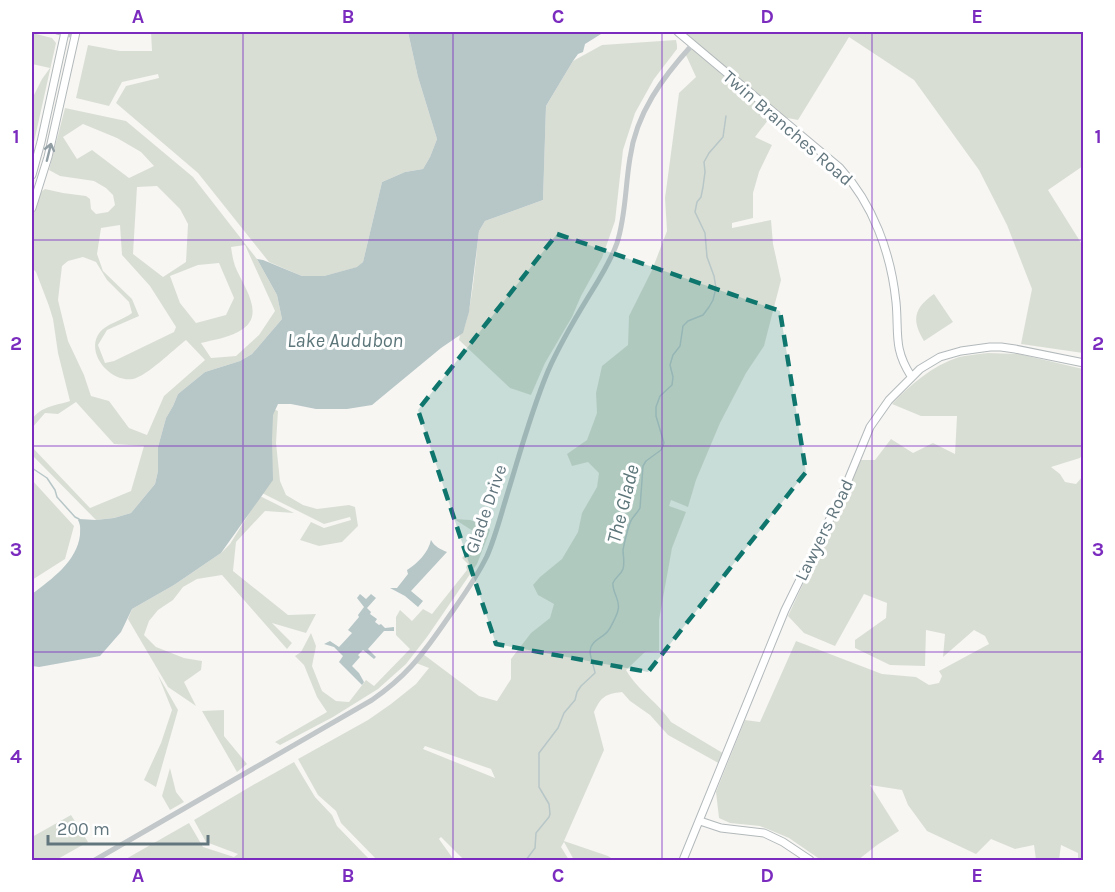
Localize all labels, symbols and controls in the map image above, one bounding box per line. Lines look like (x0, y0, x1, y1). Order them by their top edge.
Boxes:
text: A (132, 5, 145, 28)
text: B (342, 5, 354, 28)
text: C (552, 5, 564, 28)
text: D (760, 5, 774, 28)
text: E (971, 5, 983, 28)
street label: Twin Branches Road (718, 66, 858, 190)
text: 1 (12, 125, 20, 148)
text: 1 (1094, 125, 1102, 148)
one-way arrow (44, 143, 56, 162)
water label: Lake Audubon (287, 329, 403, 352)
text: 2 (10, 332, 22, 355)
text: 2 (1092, 332, 1104, 355)
street label: Glade Drive (460, 462, 512, 556)
water label: The Glade (602, 462, 644, 546)
street label: Lawyers Road (790, 475, 858, 585)
text: 3 (10, 538, 22, 561)
text: 3 (1092, 538, 1104, 561)
text: 4 (10, 745, 22, 768)
text: 4 (1092, 745, 1104, 768)
scale bar (48, 808, 208, 846)
text: 200 m (57, 818, 110, 840)
text: A (132, 864, 145, 887)
text: B (342, 864, 354, 887)
text: C (552, 864, 564, 887)
text: D (760, 864, 774, 887)
text: E (971, 864, 983, 887)

